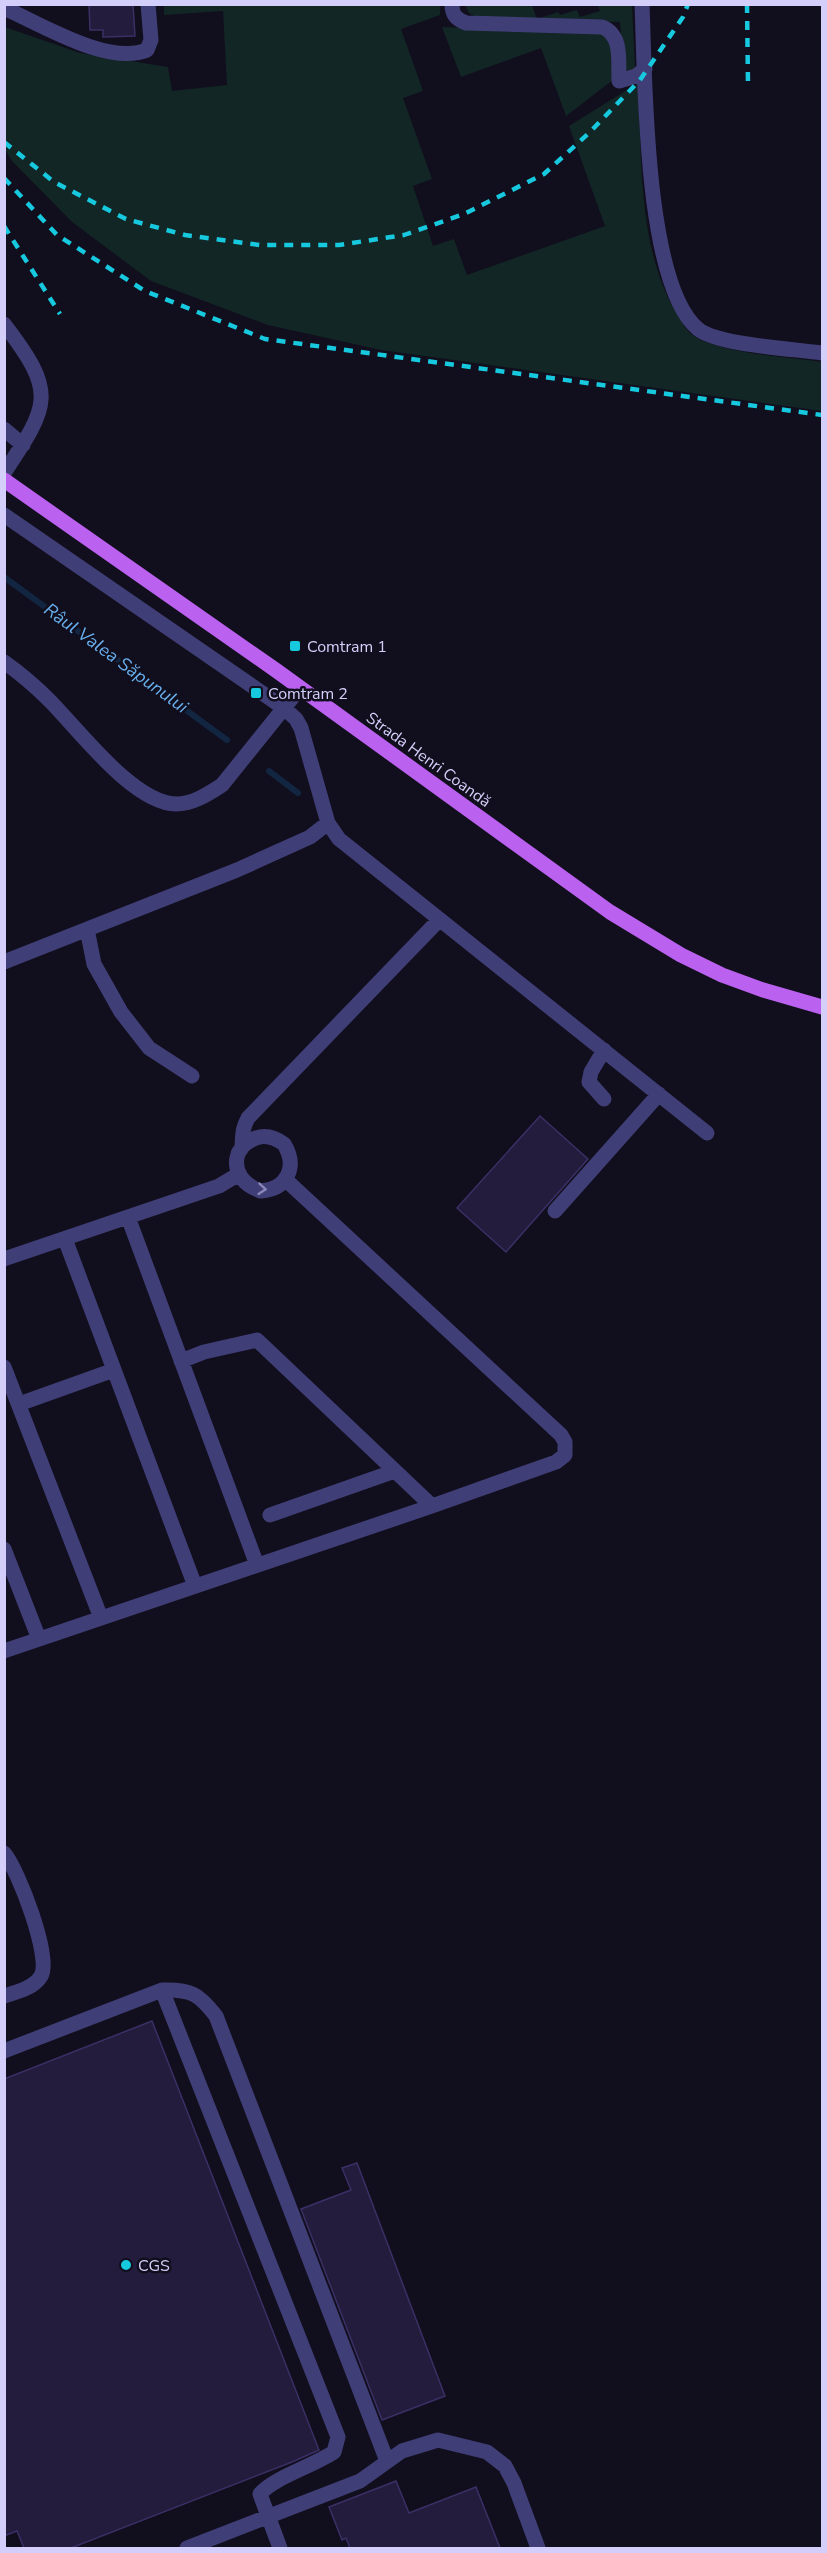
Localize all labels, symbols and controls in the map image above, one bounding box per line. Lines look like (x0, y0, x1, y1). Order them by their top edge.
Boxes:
water label: Râul Valea Săpunului (39, 598, 194, 719)
place label: Comtram 1 (307, 636, 387, 658)
marker: Comtram 1 (288, 639, 302, 653)
place label: Comtram 2 (268, 683, 348, 705)
marker: Comtram 2 (249, 686, 263, 700)
street label: Strada Henri Coandă (362, 707, 495, 813)
one-way arrow (258, 1182, 267, 1195)
place label: CGS (138, 2255, 170, 2277)
marker: CGS (119, 2258, 133, 2272)

